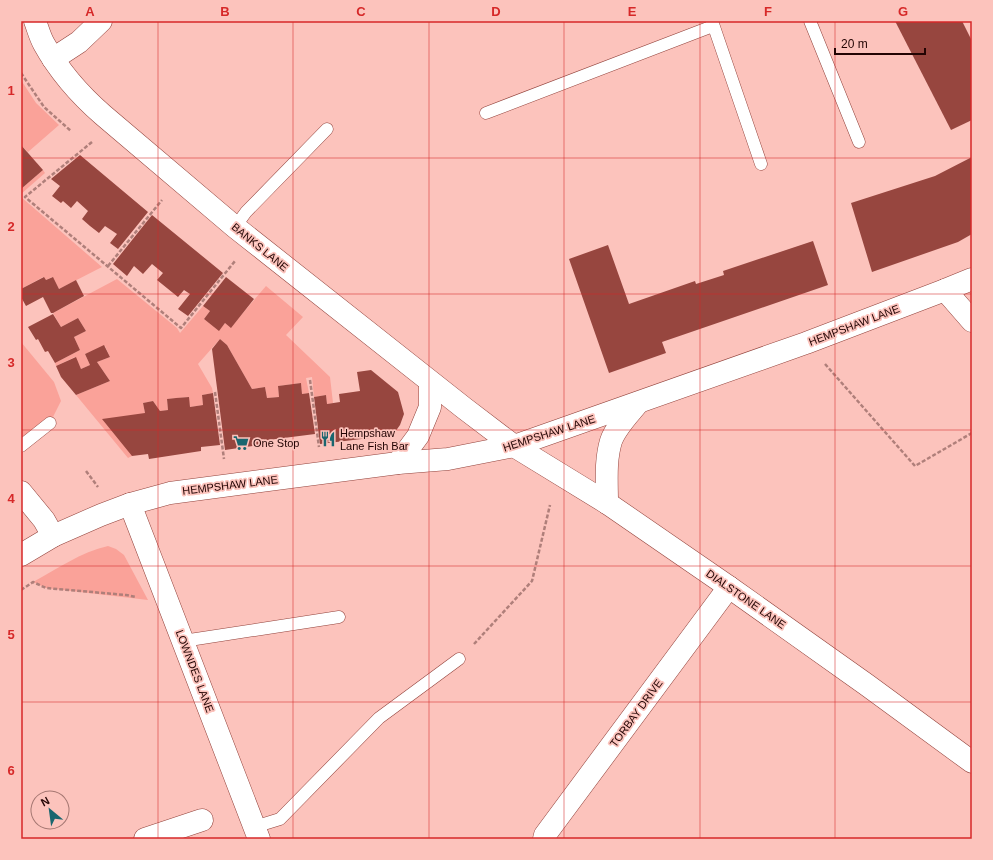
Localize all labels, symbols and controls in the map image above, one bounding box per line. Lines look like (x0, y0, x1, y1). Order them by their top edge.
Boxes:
text: A (85, 4, 95, 19)
text: B (220, 4, 230, 19)
text: C (356, 4, 366, 19)
text: D (491, 4, 501, 19)
text: E (628, 4, 637, 19)
text: F (764, 4, 772, 19)
text: G (898, 4, 908, 19)
scale bar (835, 30, 925, 56)
text: 20 m (841, 37, 868, 51)
text: 1 (7, 83, 15, 98)
text: 2 (7, 219, 15, 234)
street label: BANKS LANE (229, 221, 291, 273)
street label: HEMPSHAW LANE (807, 302, 901, 348)
text: 3 (7, 355, 15, 370)
street label: HEMPSHAW LANE (501, 412, 597, 454)
place label: Hempshaw Lane Fish Bar (340, 427, 409, 452)
restaurant icon: Hempshaw Lane Fish Bar (319, 430, 337, 448)
supermarket icon: One Stop (232, 434, 250, 452)
place label: One Stop (253, 437, 299, 449)
street label: HEMPSHAW LANE (182, 473, 278, 497)
text: 4 (7, 491, 15, 506)
street label: DIALSTONE LANE (704, 567, 788, 631)
text: 5 (7, 627, 15, 642)
street label: LOWNDES LANE (174, 628, 216, 714)
street label: TORBAY DRIVE (607, 677, 665, 749)
text: 6 (7, 763, 15, 778)
north arrow (30, 790, 70, 830)
text: N (39, 794, 52, 808)

